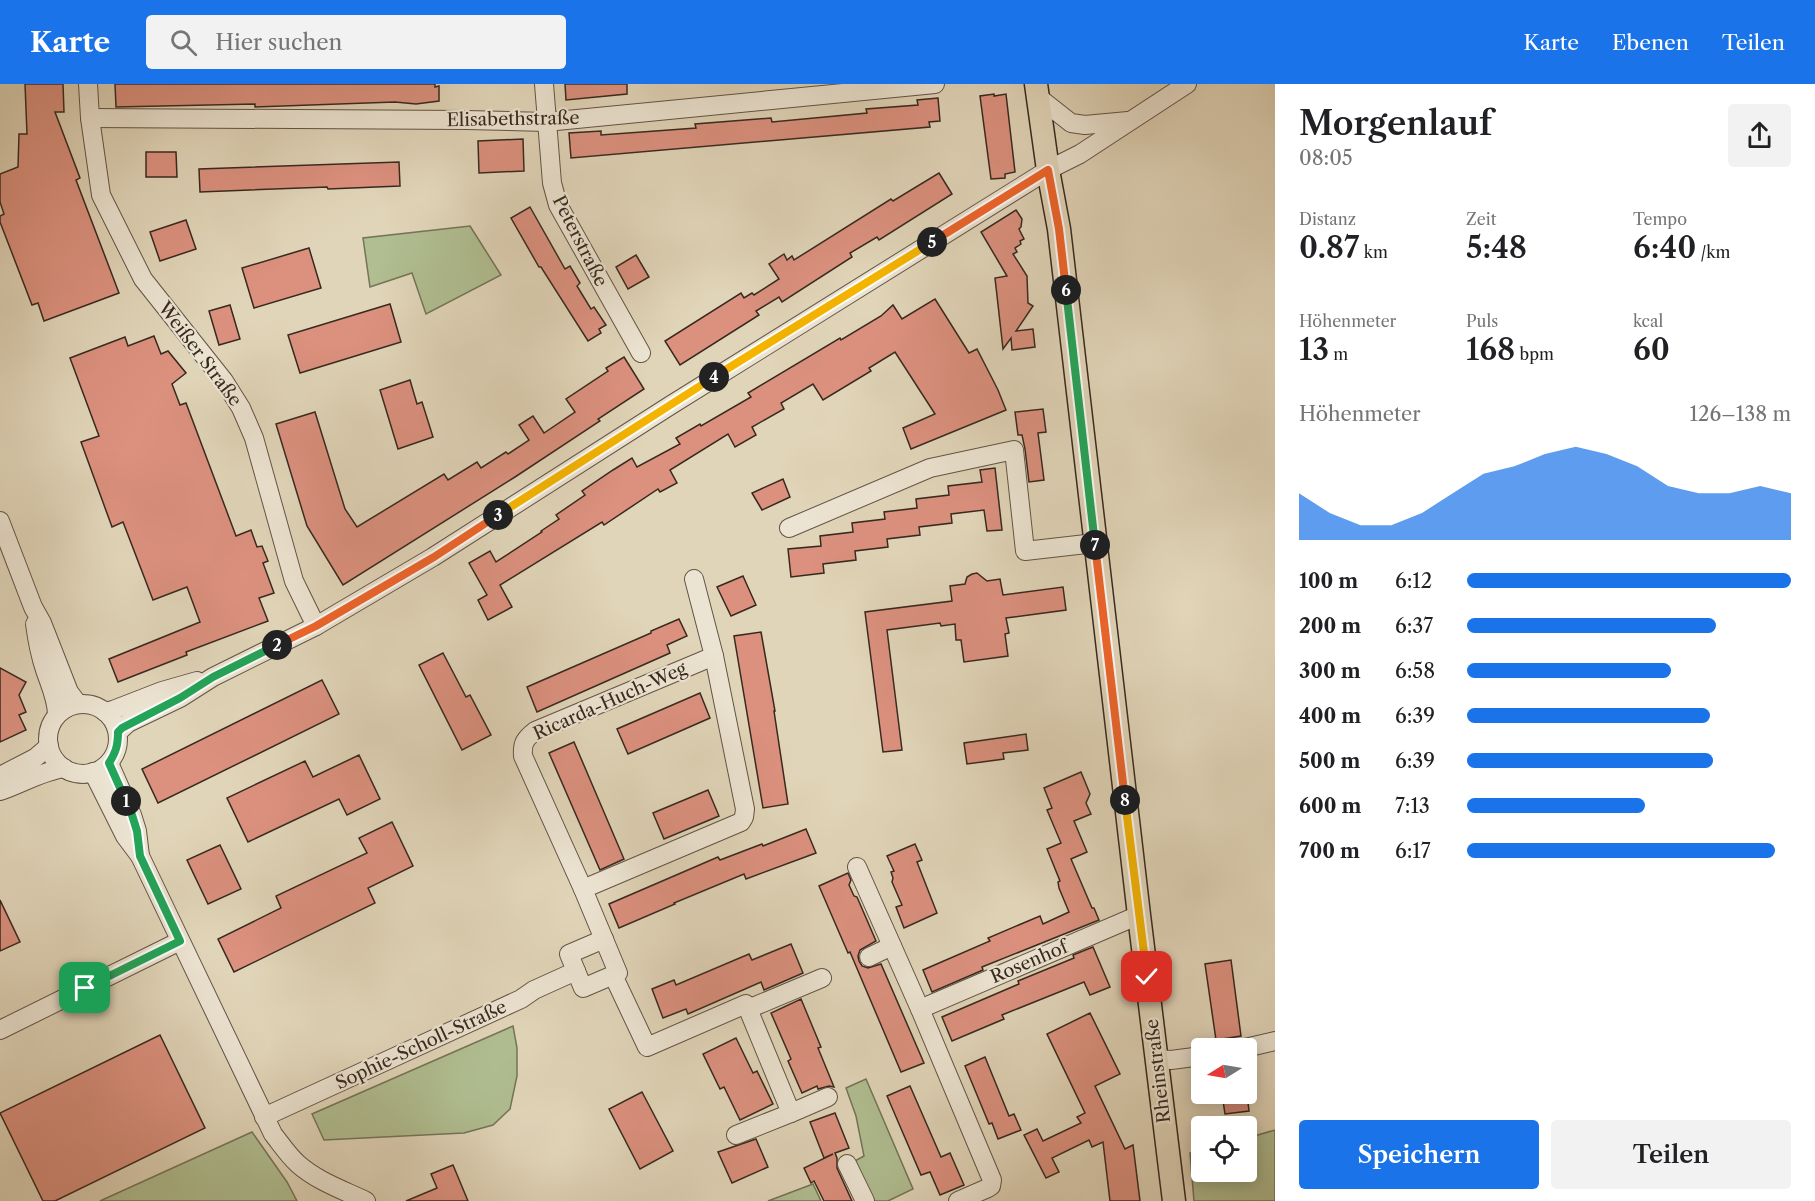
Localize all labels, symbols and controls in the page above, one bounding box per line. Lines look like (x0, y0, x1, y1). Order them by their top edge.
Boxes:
search box (146, 15, 566, 69)
text: Karte (30, 25, 110, 59)
icon: search (167, 26, 200, 59)
text: Hier suchen (215, 29, 342, 56)
text: Karte (1524, 30, 1579, 55)
text: Ebenen (1612, 30, 1689, 55)
text: Teilen (1722, 30, 1785, 55)
text: Morgenlauf (1299, 103, 1492, 144)
button: share (1728, 104, 1791, 167)
street label: Elisabethstraße (446, 107, 580, 131)
text: 08:05 (1299, 146, 1353, 170)
street label: Peterstraße (548, 192, 612, 290)
text: Distanz (1299, 209, 1356, 229)
text: Zeit (1466, 209, 1496, 229)
text: Tempo (1633, 209, 1687, 229)
pin: 5 (917, 227, 947, 257)
text: 0.87 (1299, 229, 1359, 266)
text: 5:48 (1466, 229, 1527, 266)
text: 6:40 (1633, 229, 1696, 266)
text: 5 (928, 232, 936, 252)
text: km (1359, 242, 1388, 262)
text: /km (1696, 242, 1730, 262)
pin: 6 (1051, 275, 1081, 305)
text: 6 (1061, 280, 1071, 300)
street label: Weißer Straße (153, 297, 246, 411)
text: Höhenmeter (1299, 311, 1396, 331)
text: Puls (1466, 311, 1498, 331)
text: kcal (1633, 311, 1663, 331)
text: 13 (1299, 331, 1329, 368)
text: 168 (1466, 331, 1515, 368)
text: 60 (1633, 331, 1670, 368)
text: m (1329, 344, 1348, 364)
text: bpm (1515, 344, 1554, 364)
pin: 4 (699, 362, 729, 392)
text: 4 (709, 367, 719, 387)
text: Höhenmeter (1299, 402, 1421, 426)
text: 126–138 m (1690, 402, 1791, 426)
pin: 3 (483, 500, 513, 530)
text: 3 (493, 505, 503, 525)
pin: 7 (1080, 530, 1110, 560)
text: 7 (1091, 535, 1099, 555)
text: 100 m (1299, 569, 1358, 593)
text: 6:12 (1395, 569, 1432, 593)
text: 200 m (1299, 614, 1361, 638)
text: 6:37 (1395, 614, 1433, 638)
pin: 2 (262, 630, 292, 660)
text: 2 (272, 635, 282, 655)
street label: Ricarda-Huch-Weg (530, 657, 691, 745)
text: 300 m (1299, 659, 1361, 683)
text: 6:58 (1395, 659, 1435, 683)
text: 400 m (1299, 704, 1361, 728)
text: 6:39 (1395, 704, 1435, 728)
text: 500 m (1299, 749, 1360, 773)
text: 6:39 (1395, 749, 1435, 773)
pin: 8 (1110, 785, 1140, 815)
pin: 1 (111, 786, 141, 816)
text: 8 (1120, 790, 1130, 810)
text: 1 (122, 791, 130, 811)
text: 600 m (1299, 794, 1361, 818)
text: 7:13 (1395, 794, 1430, 818)
text: 700 m (1299, 839, 1360, 863)
text: 6:17 (1395, 839, 1431, 863)
street label: Rosenhof (987, 935, 1073, 988)
pin (1121, 951, 1172, 1002)
icon: check (1130, 960, 1163, 993)
pin (59, 962, 110, 1013)
icon: arrive (68, 971, 101, 1004)
street label: Sophie-Scholl-Straße (332, 996, 510, 1094)
street label: Rheinstraße (1141, 1018, 1175, 1124)
north arrow (1191, 1038, 1257, 1104)
map controls (1191, 1038, 1257, 1182)
button: locate (1191, 1116, 1257, 1182)
button: Speichern (1299, 1120, 1539, 1189)
button: Teilen (1551, 1120, 1791, 1189)

